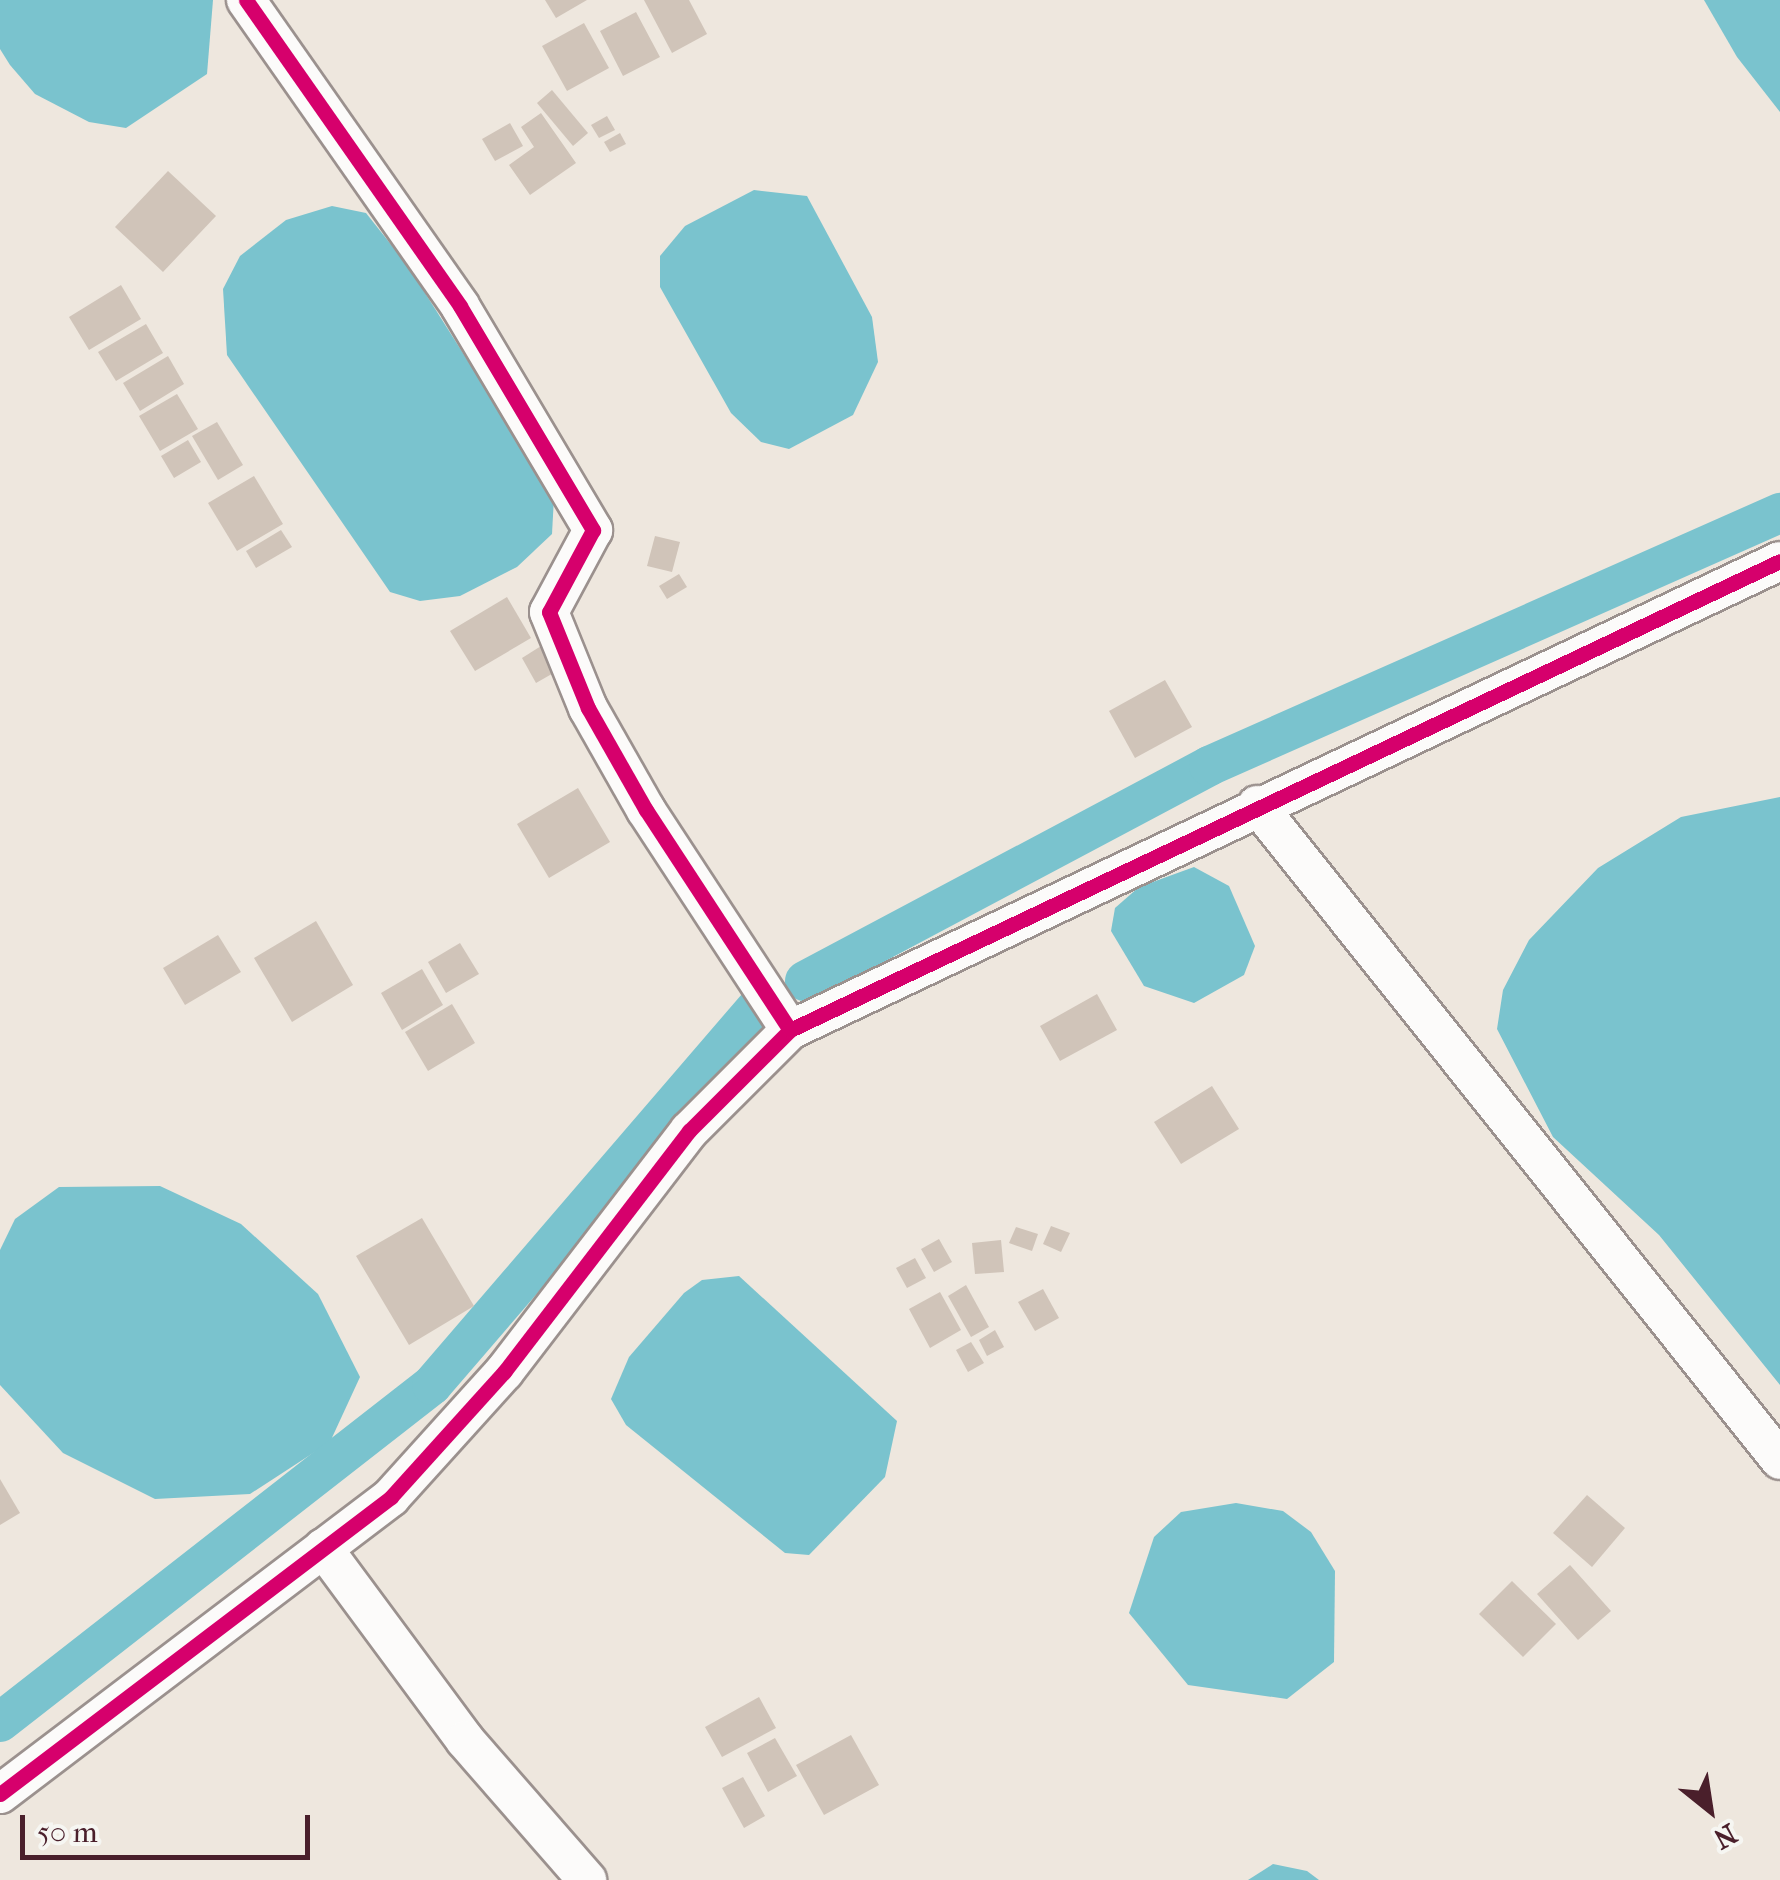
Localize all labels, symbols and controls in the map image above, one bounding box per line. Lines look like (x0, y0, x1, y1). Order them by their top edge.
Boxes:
north arrow (1660, 1760, 1760, 1860)
scale bar (25, 1795, 315, 1857)
text: 50 m (37, 1815, 98, 1850)
text: N (1708, 1817, 1743, 1856)

